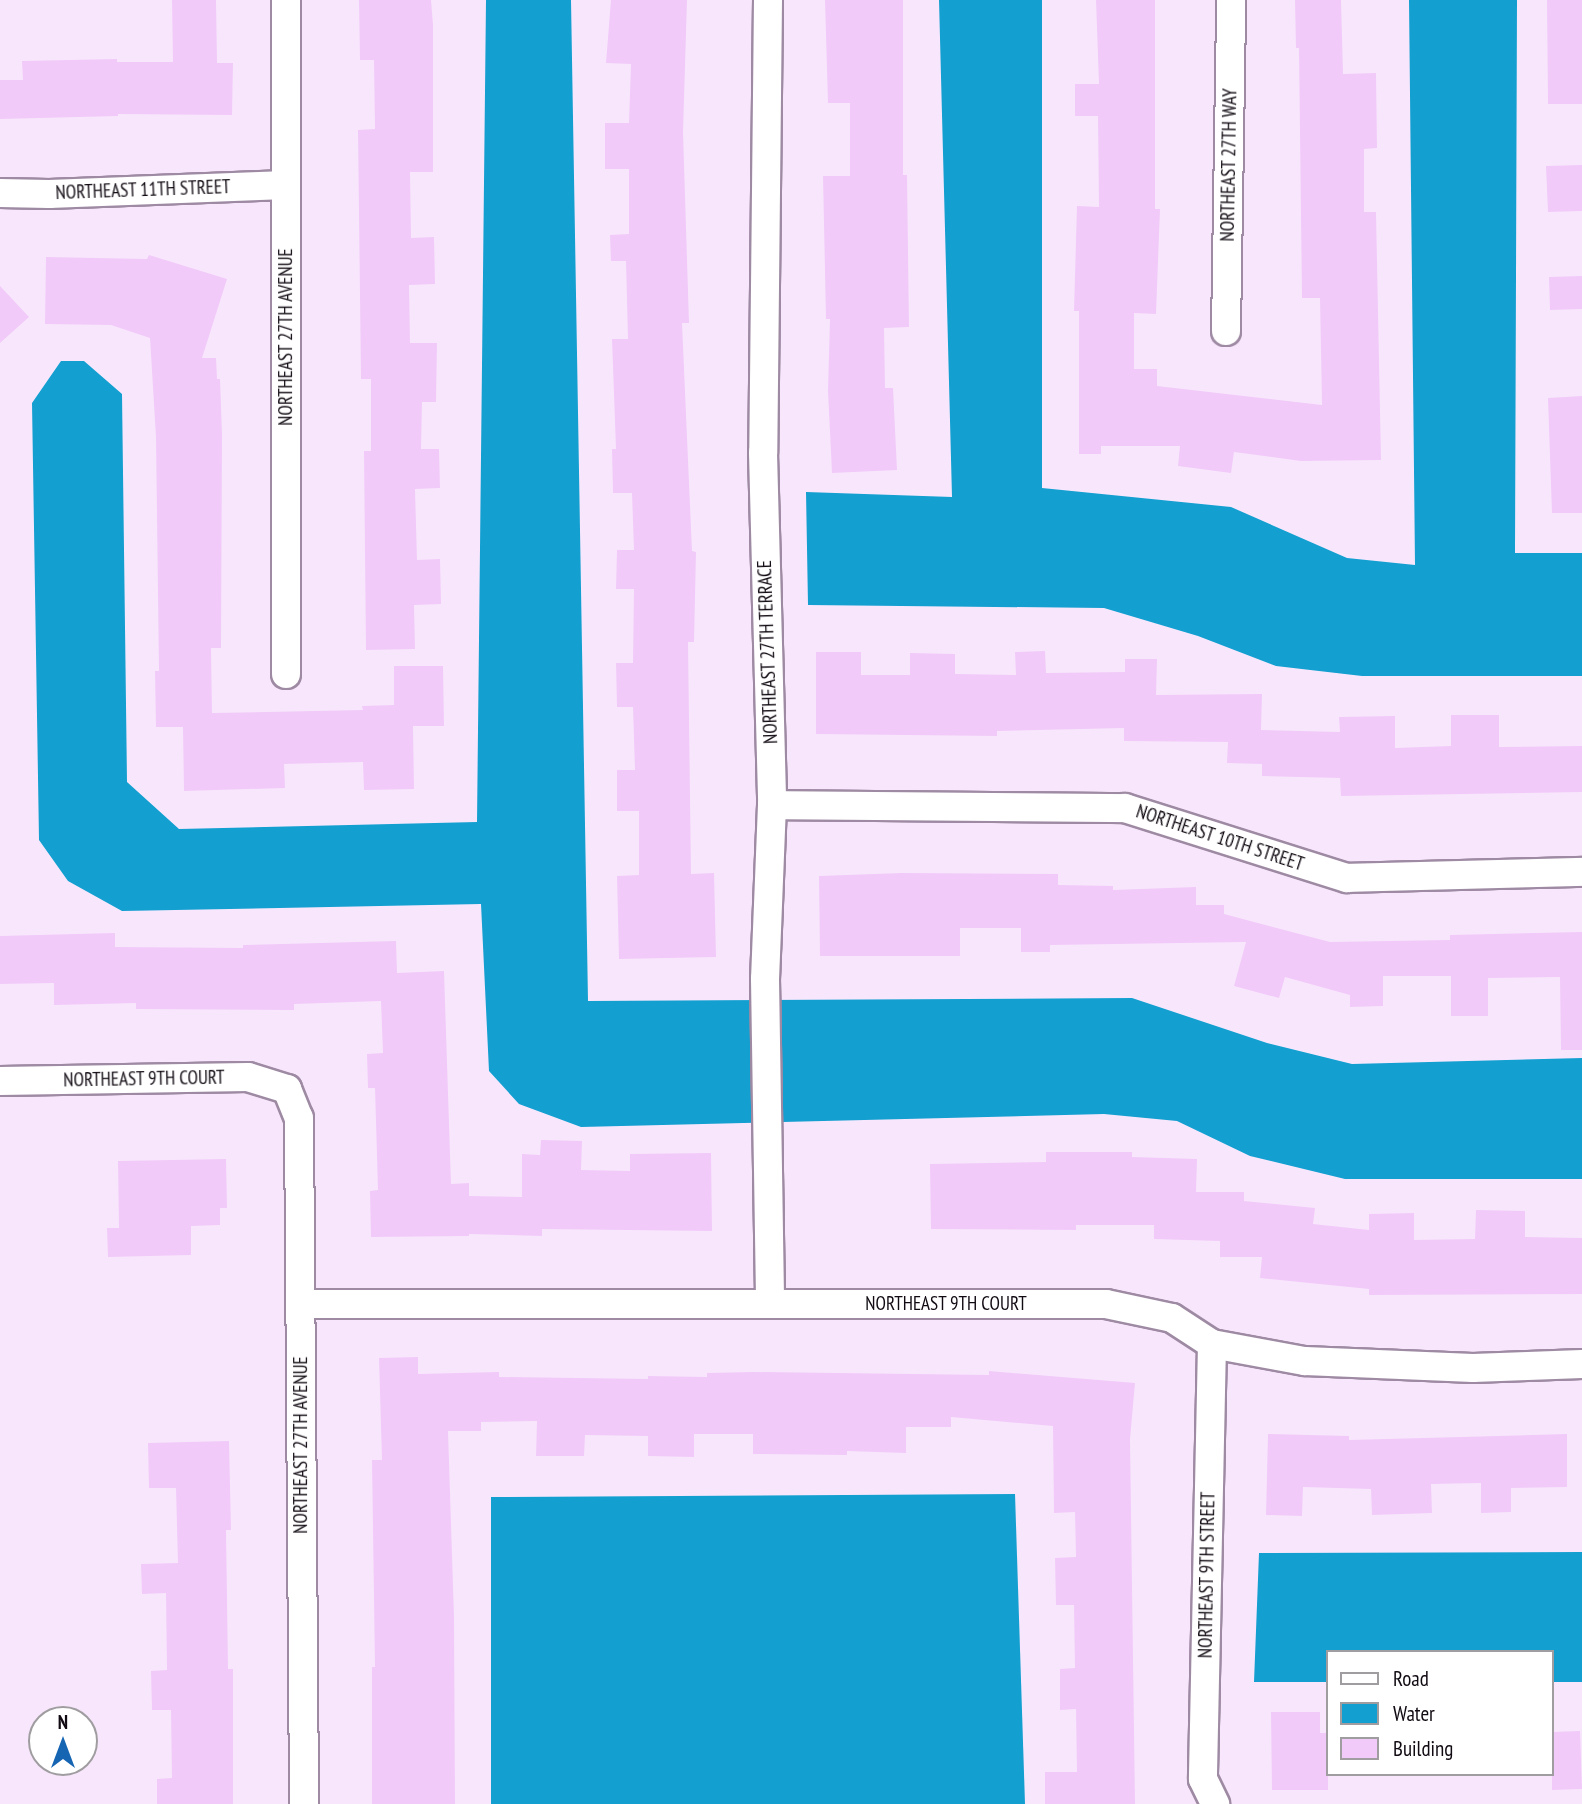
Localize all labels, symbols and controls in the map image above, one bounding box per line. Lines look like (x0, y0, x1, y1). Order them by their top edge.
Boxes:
street label: NORTHEAST 27TH WAY (1216, 88, 1242, 242)
street label: NORTHEAST 11TH STREET (55, 176, 231, 204)
street label: NORTHEAST 27TH AVENUE (275, 248, 297, 426)
street label: NORTHEAST 27TH TERRACE (753, 559, 783, 745)
street label: NORTHEAST 10TH STREET (1133, 800, 1307, 876)
street label: NORTHEAST 9TH COURT (63, 1066, 225, 1092)
street label: NORTHEAST 9TH COURT (865, 1293, 1027, 1315)
street label: NORTHEAST 27TH AVENUE (290, 1356, 312, 1534)
street label: NORTHEAST 9TH STREET (1194, 1491, 1220, 1659)
legend (1326, 1650, 1554, 1776)
text: Road (1393, 1665, 1429, 1692)
text: Water (1393, 1700, 1435, 1727)
north arrow (28, 1706, 98, 1776)
text: N (58, 1710, 68, 1734)
text: Building (1393, 1735, 1453, 1762)

